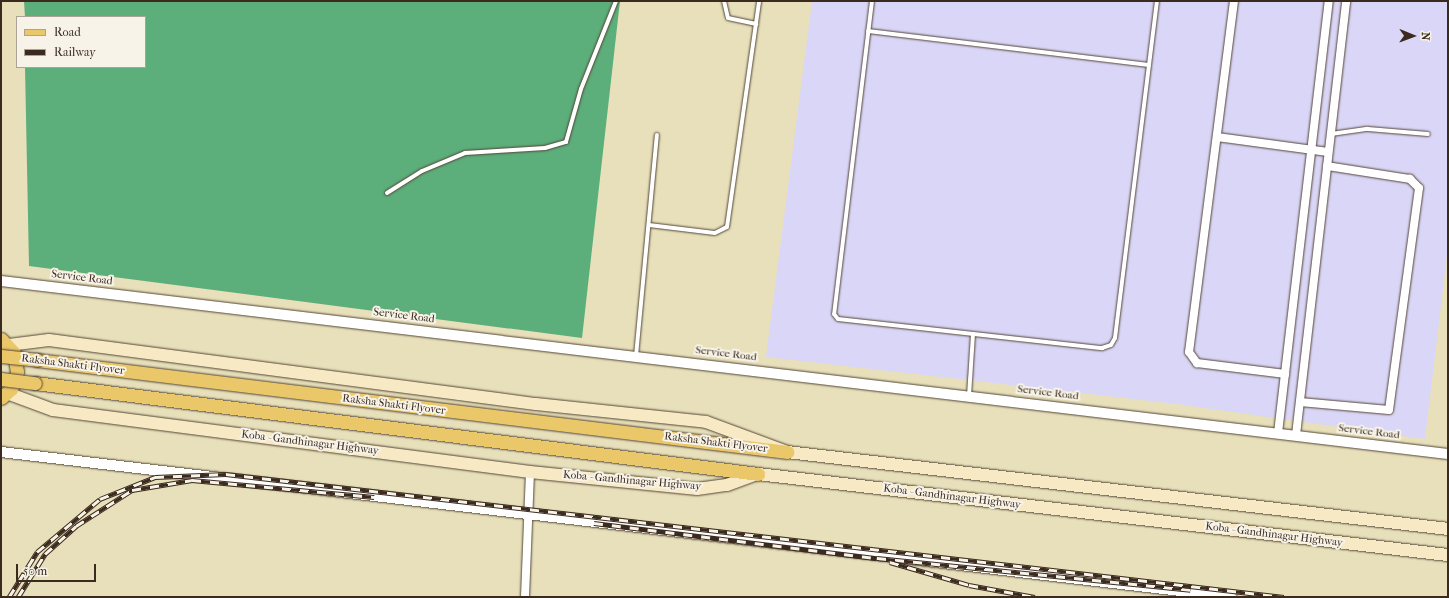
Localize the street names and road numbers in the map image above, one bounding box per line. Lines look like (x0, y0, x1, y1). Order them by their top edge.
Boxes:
street label: Service Road (51, 268, 113, 288)
street label: Service Road (373, 306, 435, 326)
street label: Service Road (695, 344, 757, 364)
street label: Raksha Shakti Flyover (21, 352, 125, 378)
street label: Service Road (1017, 383, 1079, 403)
street label: Raksha Shakti Flyover (342, 392, 446, 418)
street label: Service Road (1338, 422, 1400, 442)
street label: Koba - Gandhinagar Highway (240, 428, 380, 458)
street label: Raksha Shakti Flyover (664, 430, 768, 456)
street label: Koba - Gandhinagar Highway (562, 468, 702, 494)
street label: Koba - Gandhinagar Highway (882, 482, 1022, 512)
street label: Koba - Gandhinagar Highway (1204, 520, 1344, 550)

